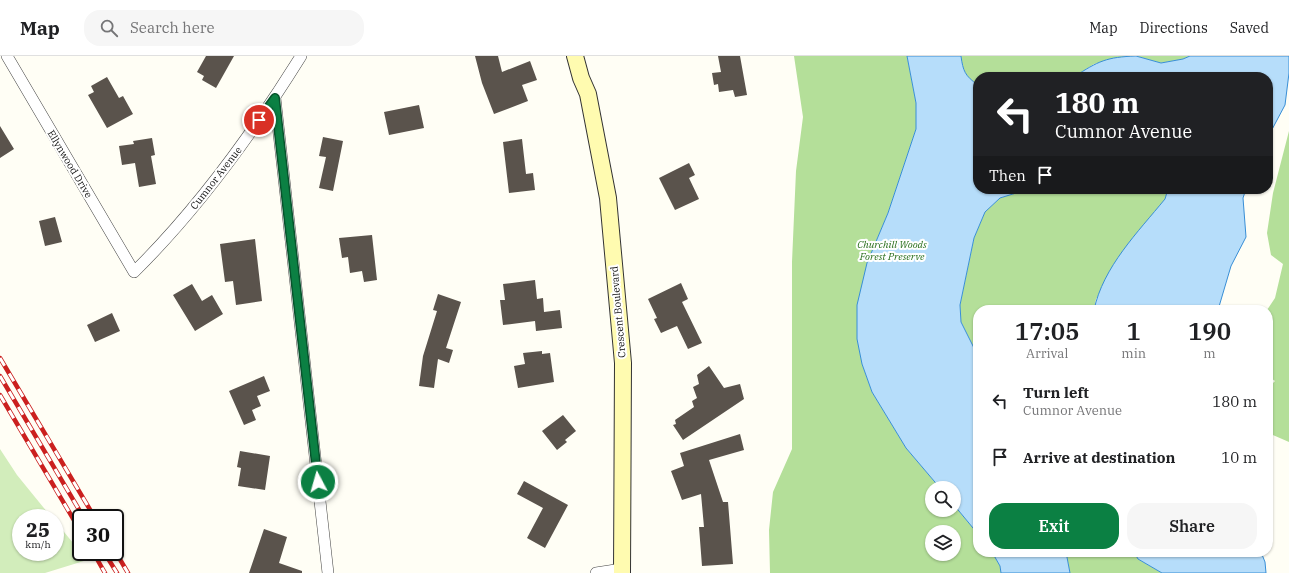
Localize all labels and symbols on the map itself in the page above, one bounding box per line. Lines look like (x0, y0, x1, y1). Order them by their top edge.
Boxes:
pin (242, 103, 276, 137)
street label: Ellynwood Drive (45, 128, 95, 200)
street label: Cumnor Avenue (187, 144, 245, 212)
park label: Churchill Woods Forest Preserve (857, 238, 927, 263)
street label: Crescent Boulevard (608, 266, 628, 358)
position arrow (297, 461, 339, 503)
speed limit sign: 30 (72, 509, 124, 561)

